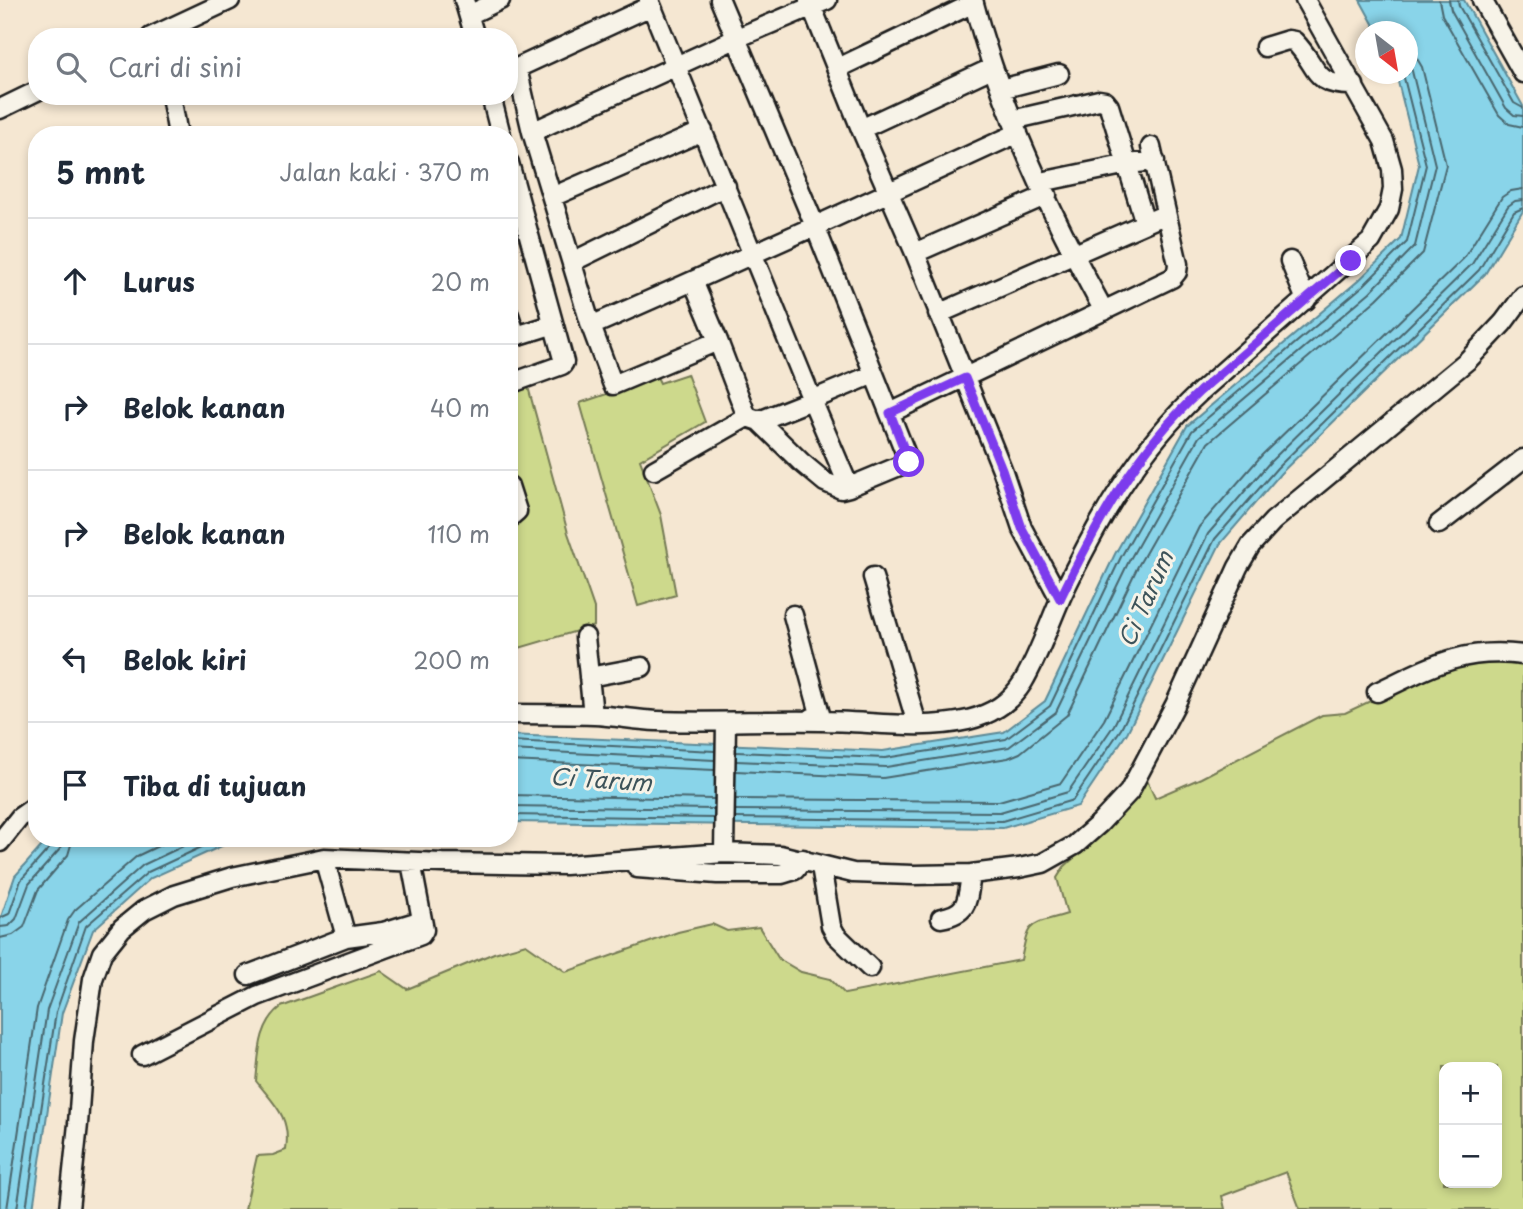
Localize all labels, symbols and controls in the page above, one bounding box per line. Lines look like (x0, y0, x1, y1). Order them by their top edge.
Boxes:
north arrow (1355, 21, 1418, 84)
search box (28, 28, 518, 105)
text: Cari di sini (108, 47, 242, 86)
icon: search (52, 48, 90, 86)
text: 5 mnt (56, 149, 145, 194)
text: Jalan kaki · 370 m (279, 154, 490, 189)
route end (1335, 245, 1366, 276)
icon: ahead (56, 262, 94, 300)
text: Lurus (123, 262, 195, 301)
text: 20 m (431, 264, 490, 299)
icon: right (56, 388, 94, 426)
text: Belok kanan (123, 388, 285, 427)
text: 40 m (430, 390, 490, 425)
route start (893, 446, 924, 477)
icon: right (56, 514, 94, 552)
text: Belok kanan (123, 514, 285, 553)
text: 110 m (428, 516, 490, 551)
water label: Ci Tarum (1108, 544, 1182, 652)
icon: left (56, 640, 94, 678)
text: Belok kiri (123, 640, 246, 679)
text: 200 m (413, 642, 490, 677)
water label: Ci Tarum (549, 758, 654, 800)
icon: arrive (56, 766, 94, 804)
text: Tiba di tujuan (123, 766, 307, 805)
map controls (1439, 1062, 1502, 1188)
button: + (1439, 1062, 1502, 1125)
button: − (1439, 1125, 1502, 1188)

